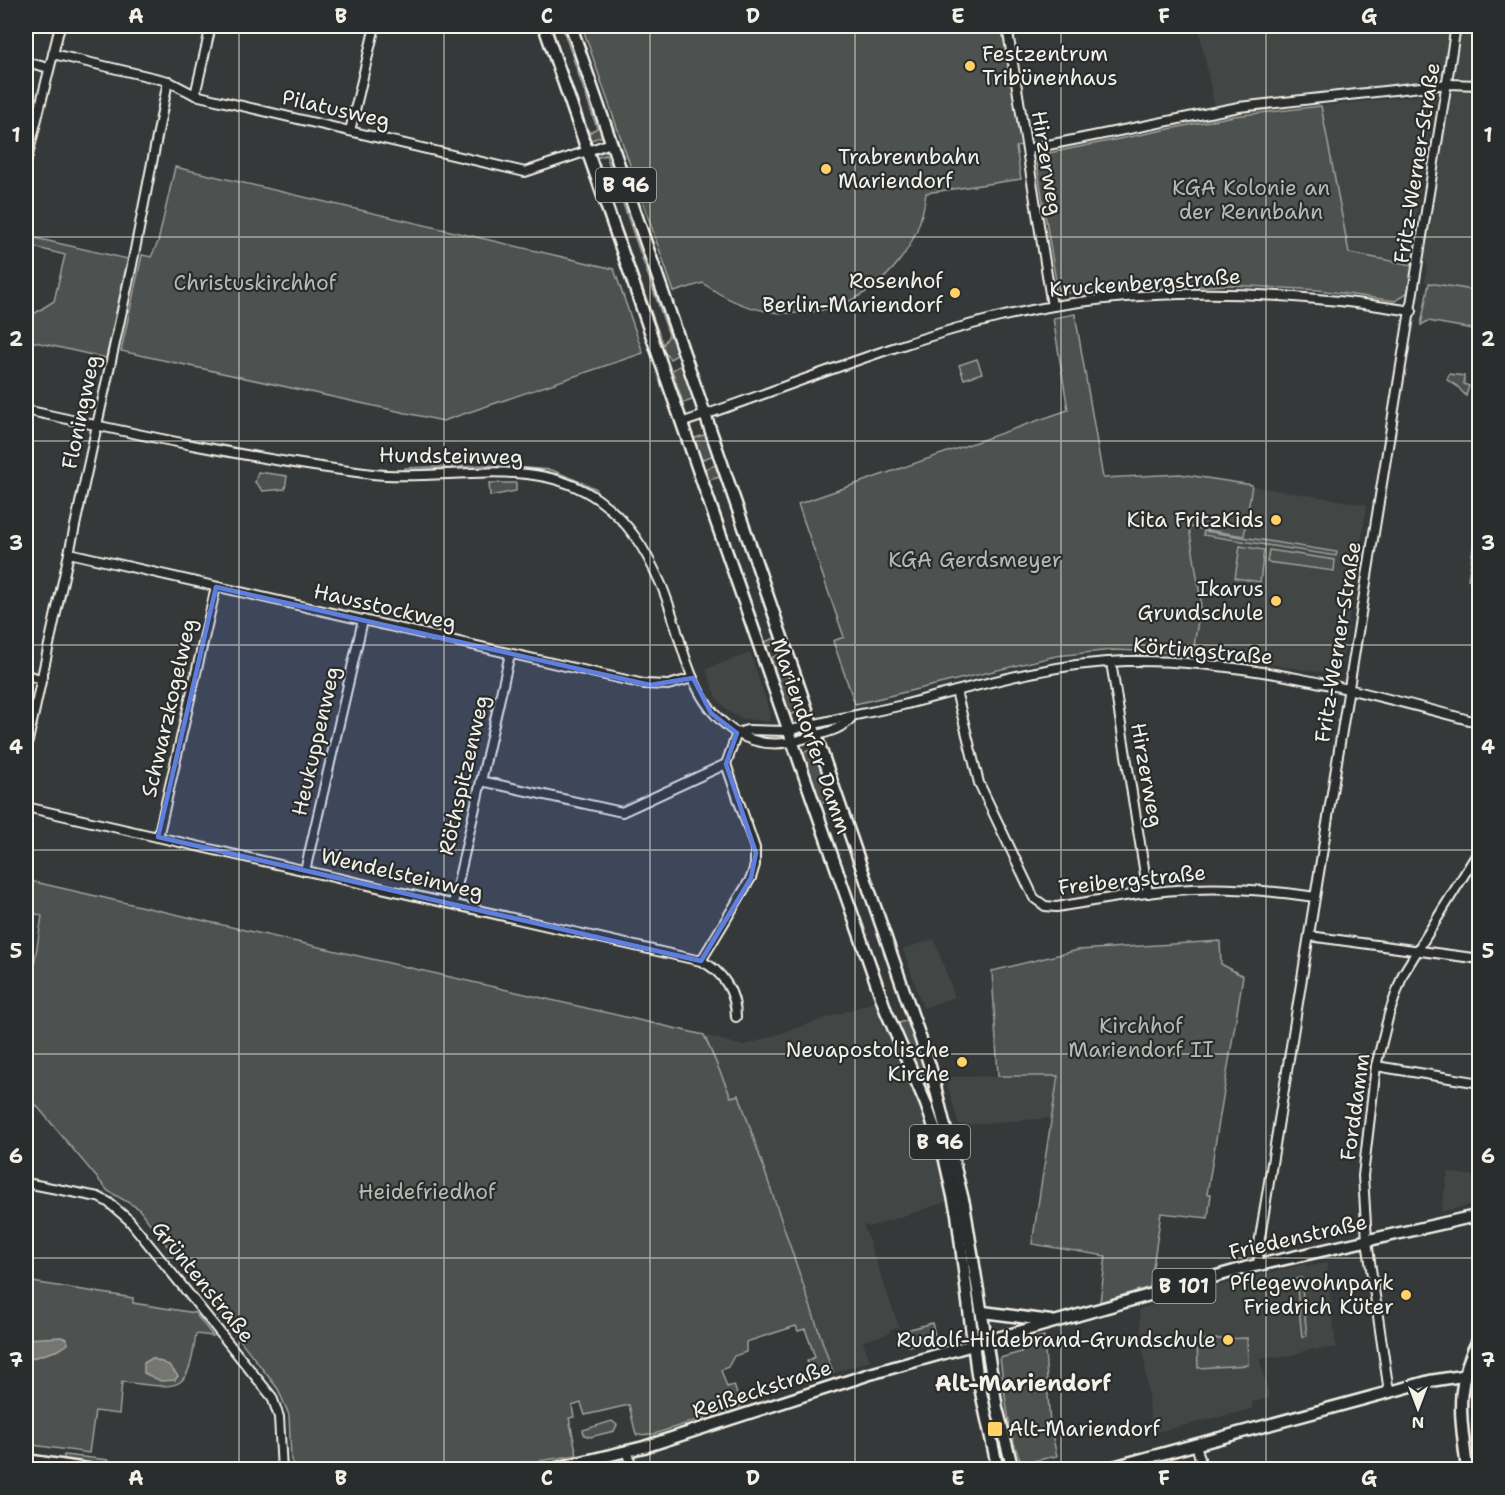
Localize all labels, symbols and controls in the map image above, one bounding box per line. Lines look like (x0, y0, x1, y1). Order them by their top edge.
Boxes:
text: A (128, 3, 144, 29)
text: B (335, 3, 347, 29)
text: C (541, 3, 553, 29)
text: D (746, 3, 760, 29)
text: E (951, 3, 965, 29)
text: F (1158, 3, 1170, 29)
text: G (1361, 3, 1377, 29)
place label: Festzentrum Tribünenhaus (982, 40, 1118, 92)
marker: Festzentrum Tribünenhaus (963, 59, 977, 73)
street label: Fritz-Werner-Straße (1387, 60, 1447, 266)
street label: Pilatusweg (279, 83, 393, 135)
street label: Hirzerweg (1025, 109, 1069, 217)
text: 1 (11, 122, 21, 148)
text: 1 (1483, 122, 1493, 148)
place label: Trabrennbahn Mariendorf (838, 143, 980, 195)
marker: Trabrennbahn Mariendorf (819, 162, 833, 176)
road number: B 96 (596, 168, 656, 202)
park label: KGA Kolonie an der Rennbahn (1172, 174, 1330, 226)
street label: Kruckenbergstraße (1048, 262, 1242, 304)
place label: Rosenhof Berlin-Mariendorf (762, 267, 943, 319)
park label: Christuskirchhof (174, 269, 337, 297)
marker: Rosenhof Berlin-Mariendorf (948, 286, 962, 300)
text: 2 (9, 326, 23, 352)
text: 2 (1481, 326, 1495, 352)
street label: Floningweg (55, 352, 107, 472)
street label: Hundsteinweg (379, 441, 523, 471)
place label: Kita FritzKids (1127, 506, 1264, 534)
marker: Kita FritzKids (1269, 513, 1283, 527)
text: 3 (9, 530, 23, 556)
text: 3 (1481, 530, 1495, 556)
street label: Fritz-Werner-Straße (1308, 539, 1368, 745)
park label: KGA Gerdsmeyer (888, 546, 1062, 574)
place label: Ikarus Grundschule (1137, 575, 1264, 627)
street label: Hausstockweg (311, 577, 459, 637)
marker: Ikarus Grundschule (1269, 594, 1283, 608)
street label: Schwarzkogelweg (135, 616, 203, 800)
street label: Körtingstraße (1132, 631, 1274, 671)
street label: Mariendorfer Damm (764, 634, 858, 838)
street label: Heukuppenweg (285, 663, 347, 819)
street label: Röthspitzenweg (432, 692, 496, 858)
street label: Hirzerweg (1124, 721, 1170, 829)
text: 4 (9, 734, 23, 760)
text: 4 (1481, 734, 1495, 760)
street label: Wendelsteinweg (318, 842, 486, 906)
street label: Freibergstraße (1057, 858, 1207, 902)
text: 5 (10, 938, 22, 964)
text: 5 (1482, 938, 1494, 964)
park label: Kirchhof Mariendorf II (1068, 1012, 1214, 1064)
place label: Neuapostolische Kirche (785, 1036, 950, 1088)
street label: Forddamm (1334, 1051, 1376, 1163)
marker: Neuapostolische Kirche (955, 1055, 969, 1069)
road number: B 96 (910, 1125, 970, 1159)
text: 6 (9, 1143, 23, 1169)
text: 6 (1481, 1143, 1495, 1169)
park label: Heidefriedhof (358, 1178, 496, 1206)
street label: Friedenstraße (1226, 1207, 1370, 1267)
street label: Grüntenstraße (145, 1215, 261, 1349)
road number: B 101 (1152, 1269, 1216, 1303)
place label: Pflegewohnpark Friedrich Küter (1230, 1269, 1394, 1321)
marker: Pflegewohnpark Friedrich Küter (1399, 1288, 1413, 1302)
place label: Rudolf-Hildebrand-Grundschule (896, 1326, 1216, 1354)
marker: Rudolf-Hildebrand-Grundschule (1221, 1333, 1235, 1347)
text: 7 (9, 1347, 23, 1373)
text: 7 (1481, 1347, 1495, 1373)
street label: Reißeckstraße (689, 1353, 835, 1425)
district label: Alt-Mariendorf (935, 1369, 1111, 1398)
north arrow (1388, 1378, 1448, 1438)
text: N (1412, 1412, 1424, 1433)
place label: Alt-Mariendorf (1008, 1415, 1161, 1443)
marker: Alt-Mariendorf (986, 1420, 1004, 1438)
text: A (128, 1465, 144, 1491)
text: B (335, 1465, 347, 1491)
text: C (541, 1465, 553, 1491)
text: D (746, 1465, 760, 1491)
text: E (951, 1465, 965, 1491)
text: F (1158, 1465, 1170, 1491)
text: G (1361, 1465, 1377, 1491)

